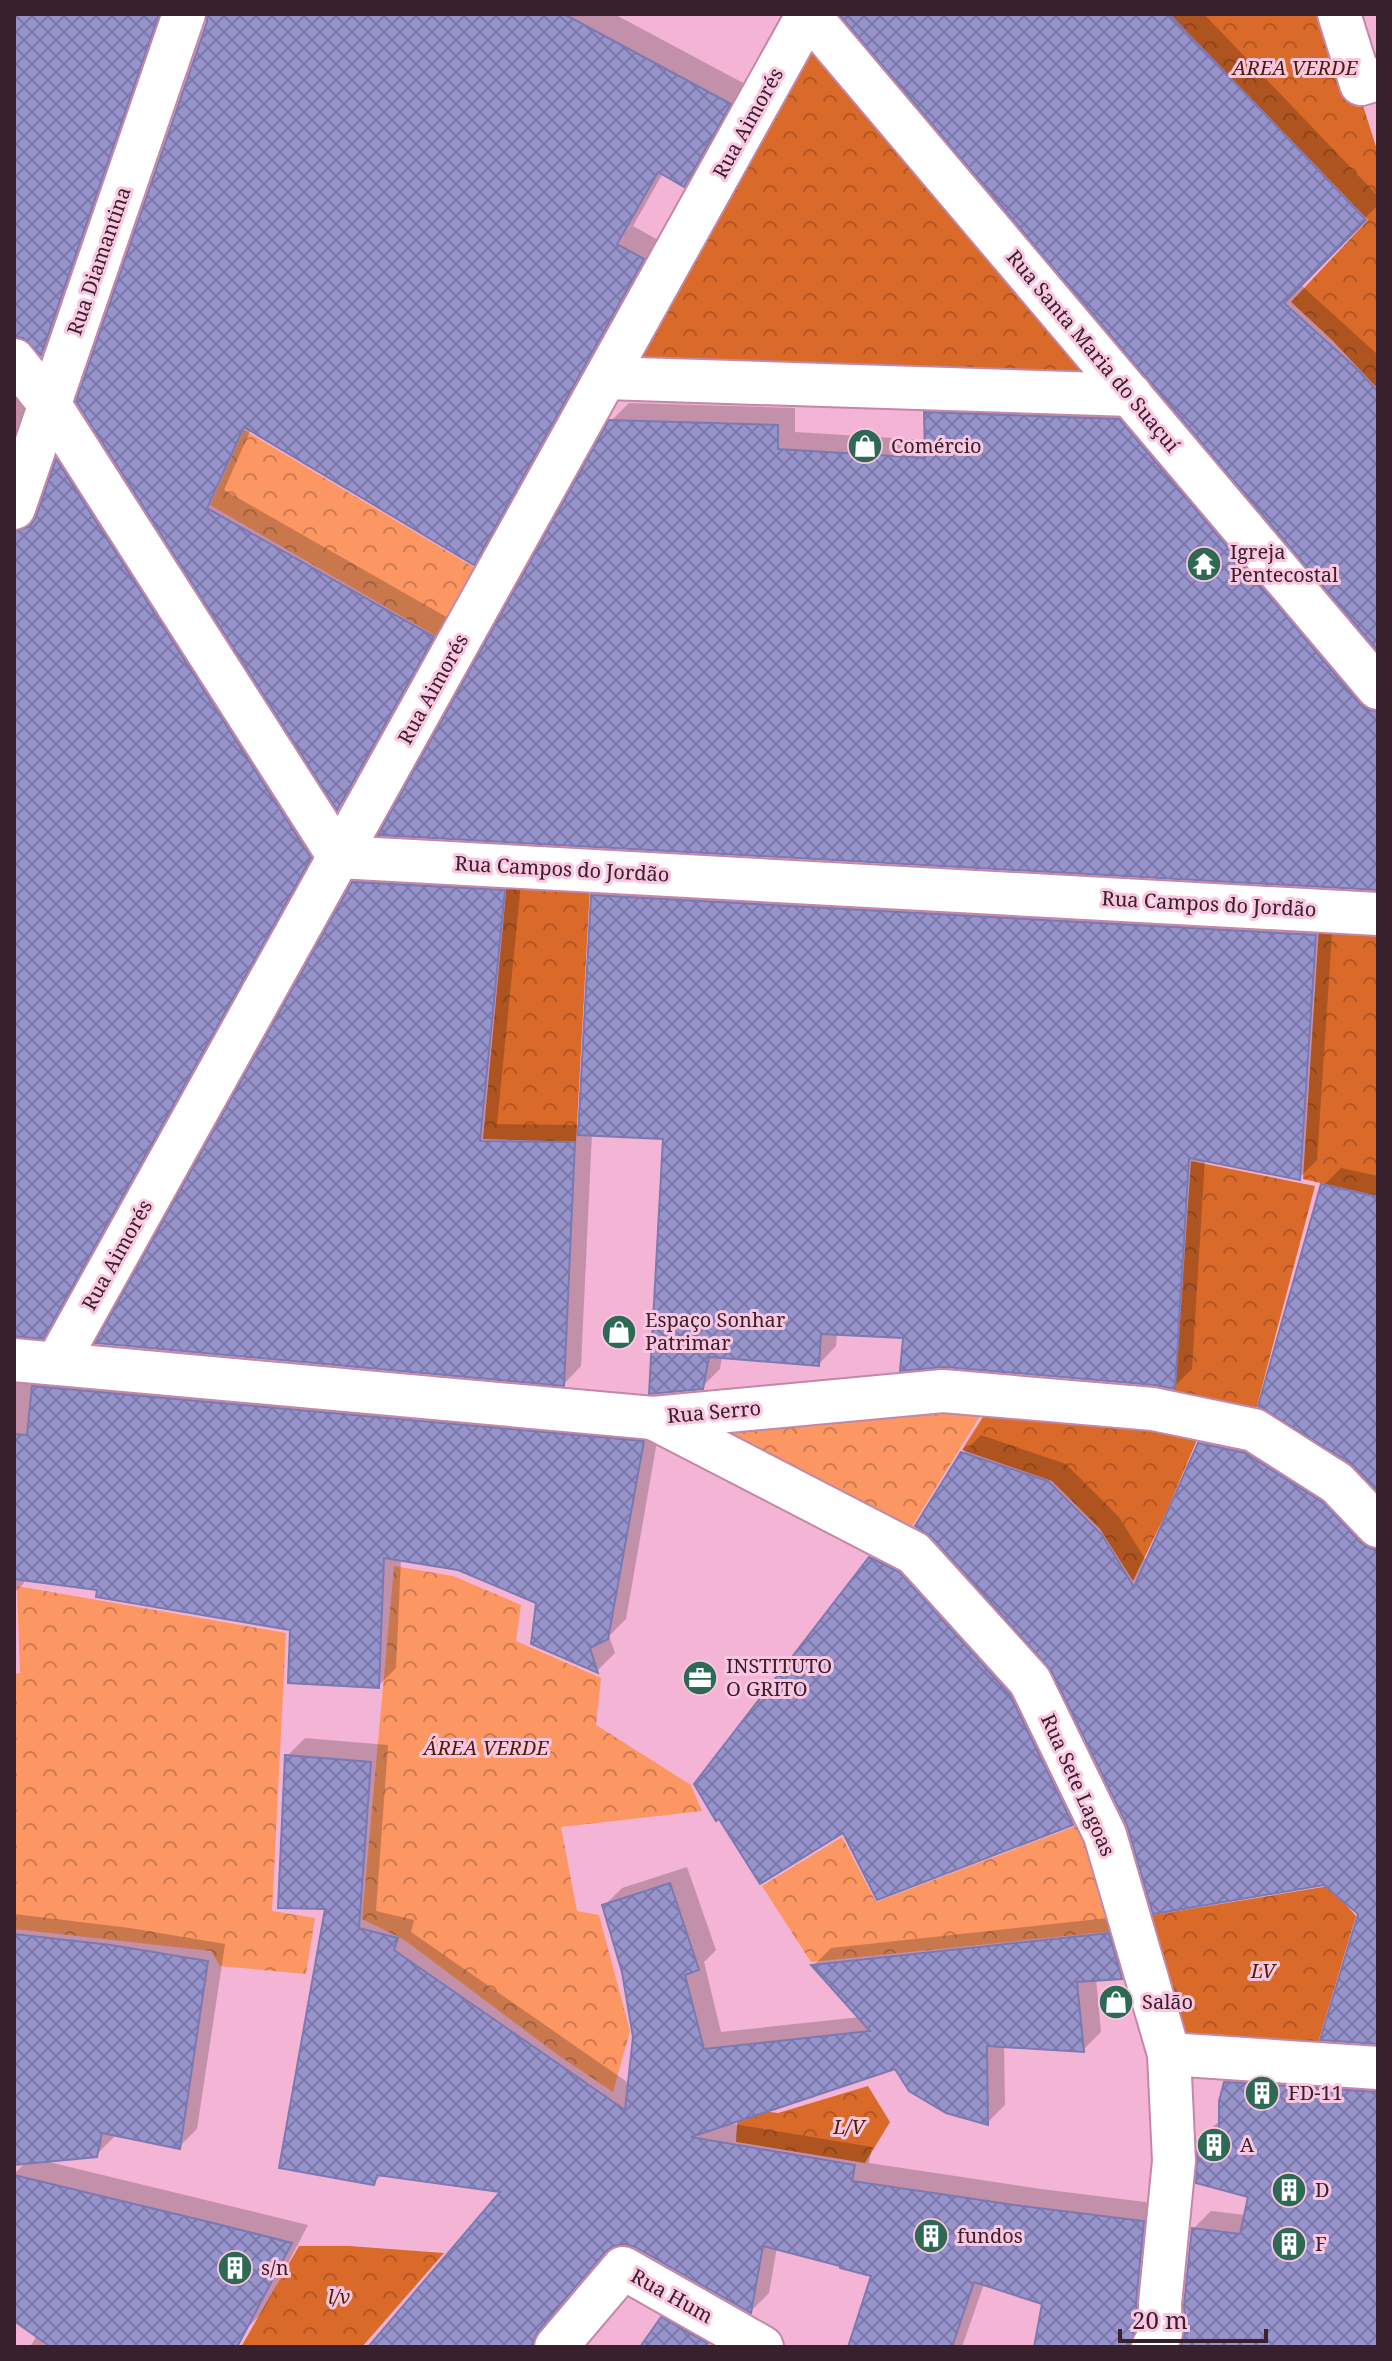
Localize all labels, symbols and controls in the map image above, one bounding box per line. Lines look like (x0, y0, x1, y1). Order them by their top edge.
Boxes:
park label: AREA VERDE (1230, 54, 1358, 81)
street label: Rua Aimorés (706, 63, 789, 183)
street label: Rua Diamantina (61, 183, 137, 339)
street label: Rua Santa Maria do Suaçuí (1001, 244, 1186, 458)
shop icon: Comércio (846, 427, 884, 465)
place label: Comércio (891, 432, 982, 459)
place label: Igreja Pentecostal (1230, 538, 1338, 588)
temple icon: Igreja Pentecostal (1185, 545, 1223, 583)
street label: Rua Aimorés (391, 629, 474, 749)
street label: Rua Campos do Jordão (454, 849, 670, 888)
street label: Rua Campos do Jordão (1101, 884, 1317, 923)
street label: Rua Aimorés (75, 1195, 158, 1315)
place label: Espaço Sonhar Patrimar (645, 1306, 786, 1356)
shop icon: Espaço Sonhar Patrimar (600, 1313, 638, 1351)
street label: Rua Serro (666, 1394, 762, 1429)
place label: INSTITUTO O GRITO (726, 1652, 832, 1702)
office icon: INSTITUTO O GRITO (681, 1659, 719, 1697)
street label: Rua Sete Lagoas (1035, 1709, 1122, 1860)
park label: ÁREA VERDE (421, 1734, 549, 1761)
park label: LV (1250, 1957, 1278, 1984)
shop icon: Salão (1097, 1983, 1135, 2021)
place label: Salão (1142, 1988, 1193, 2015)
building icon: FD-11 (1243, 2074, 1281, 2112)
place label: FD-11 (1288, 2079, 1343, 2106)
park label: L/V (832, 2113, 867, 2140)
building icon: A (1195, 2126, 1233, 2164)
place label: A (1240, 2131, 1255, 2158)
building icon: D (1270, 2171, 1308, 2209)
place label: D (1315, 2176, 1330, 2203)
building icon: fundos (912, 2217, 950, 2255)
place label: fundos (957, 2222, 1023, 2249)
building icon: F (1270, 2225, 1308, 2263)
place label: F (1315, 2230, 1327, 2257)
building icon: s/n (216, 2249, 254, 2287)
place label: s/n (261, 2254, 289, 2281)
street label: Rua Hum (626, 2262, 718, 2329)
park label: l/v (328, 2283, 351, 2310)
scale bar (1120, 2293, 1266, 2343)
text: 20 m (1132, 2303, 1188, 2336)

